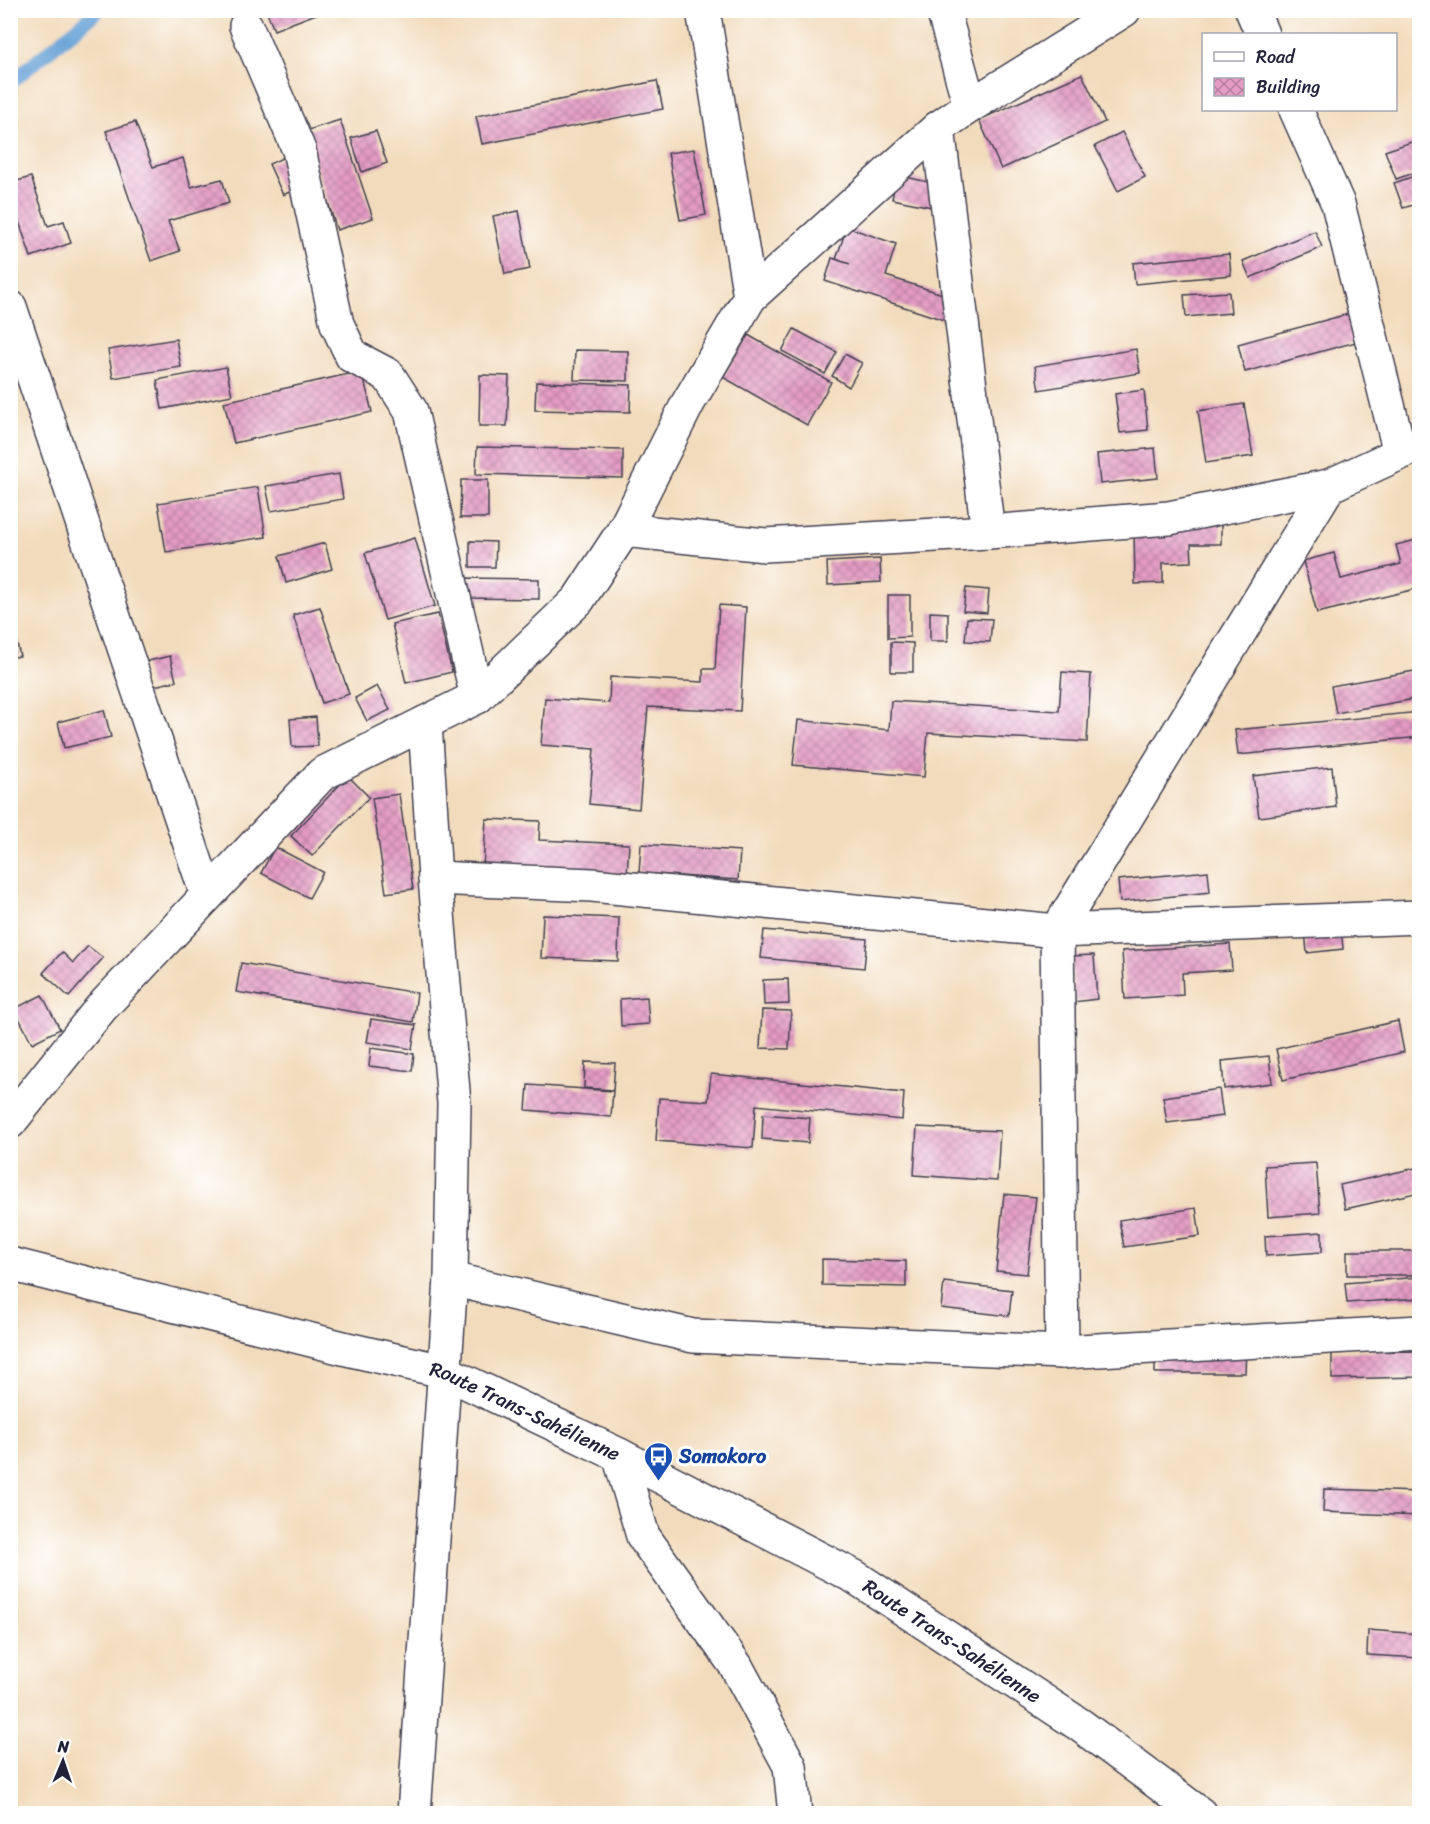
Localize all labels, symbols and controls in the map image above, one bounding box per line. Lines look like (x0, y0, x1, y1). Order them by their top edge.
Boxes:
legend (1202, 33, 1397, 111)
text: Road (1256, 41, 1296, 73)
text: Building (1256, 71, 1320, 103)
street label: Route Trans-Sahélienne (426, 1352, 626, 1471)
place label: Somokoro (678, 1439, 767, 1474)
bus stop icon: Somokoro (642, 1440, 674, 1482)
street label: Route Trans-Sahélienne (855, 1570, 1048, 1713)
north arrow (33, 1731, 93, 1791)
text: N (56, 1732, 70, 1761)

